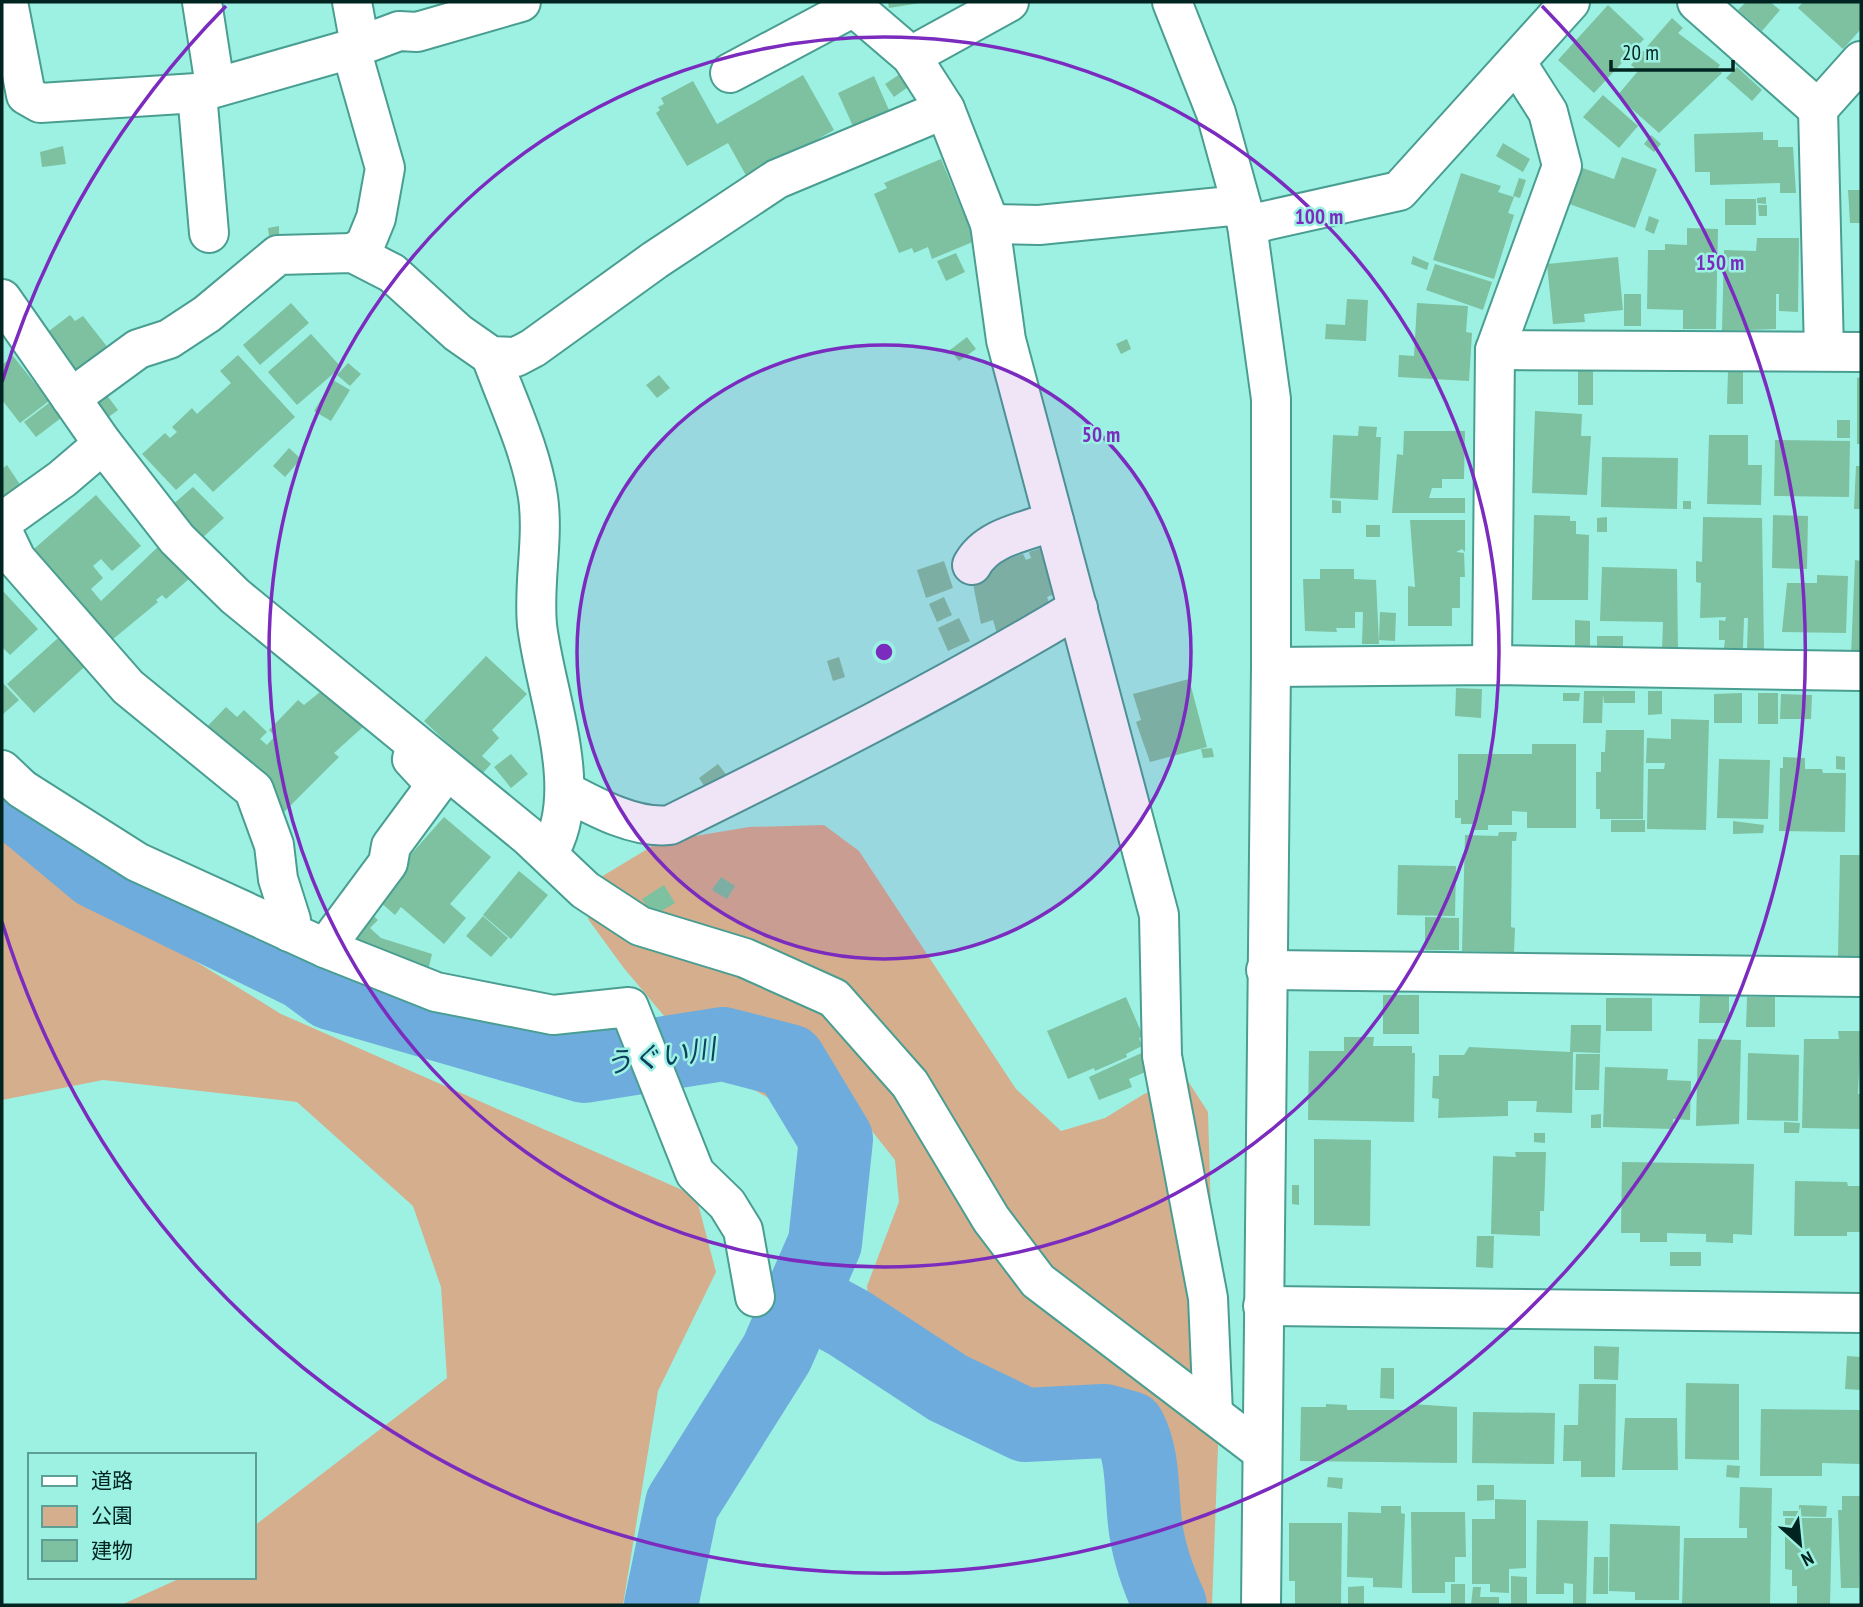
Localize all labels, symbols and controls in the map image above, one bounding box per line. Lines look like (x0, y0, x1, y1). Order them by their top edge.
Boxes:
scale bar (1611, 28, 1734, 72)
text: 20 m (1622, 39, 1659, 66)
text: 100 m (1295, 203, 1343, 230)
text: 150 m (1696, 249, 1744, 276)
text: 50 m (1082, 421, 1120, 448)
centre of rings (872, 640, 896, 664)
water label: うぐい川 (602, 1029, 721, 1082)
legend (28, 1453, 256, 1579)
text: 道路 (91, 1467, 133, 1494)
text: 公園 (91, 1502, 133, 1529)
north arrow (1765, 1509, 1835, 1579)
text: 建物 (91, 1537, 133, 1564)
text: N (1798, 1546, 1818, 1572)

